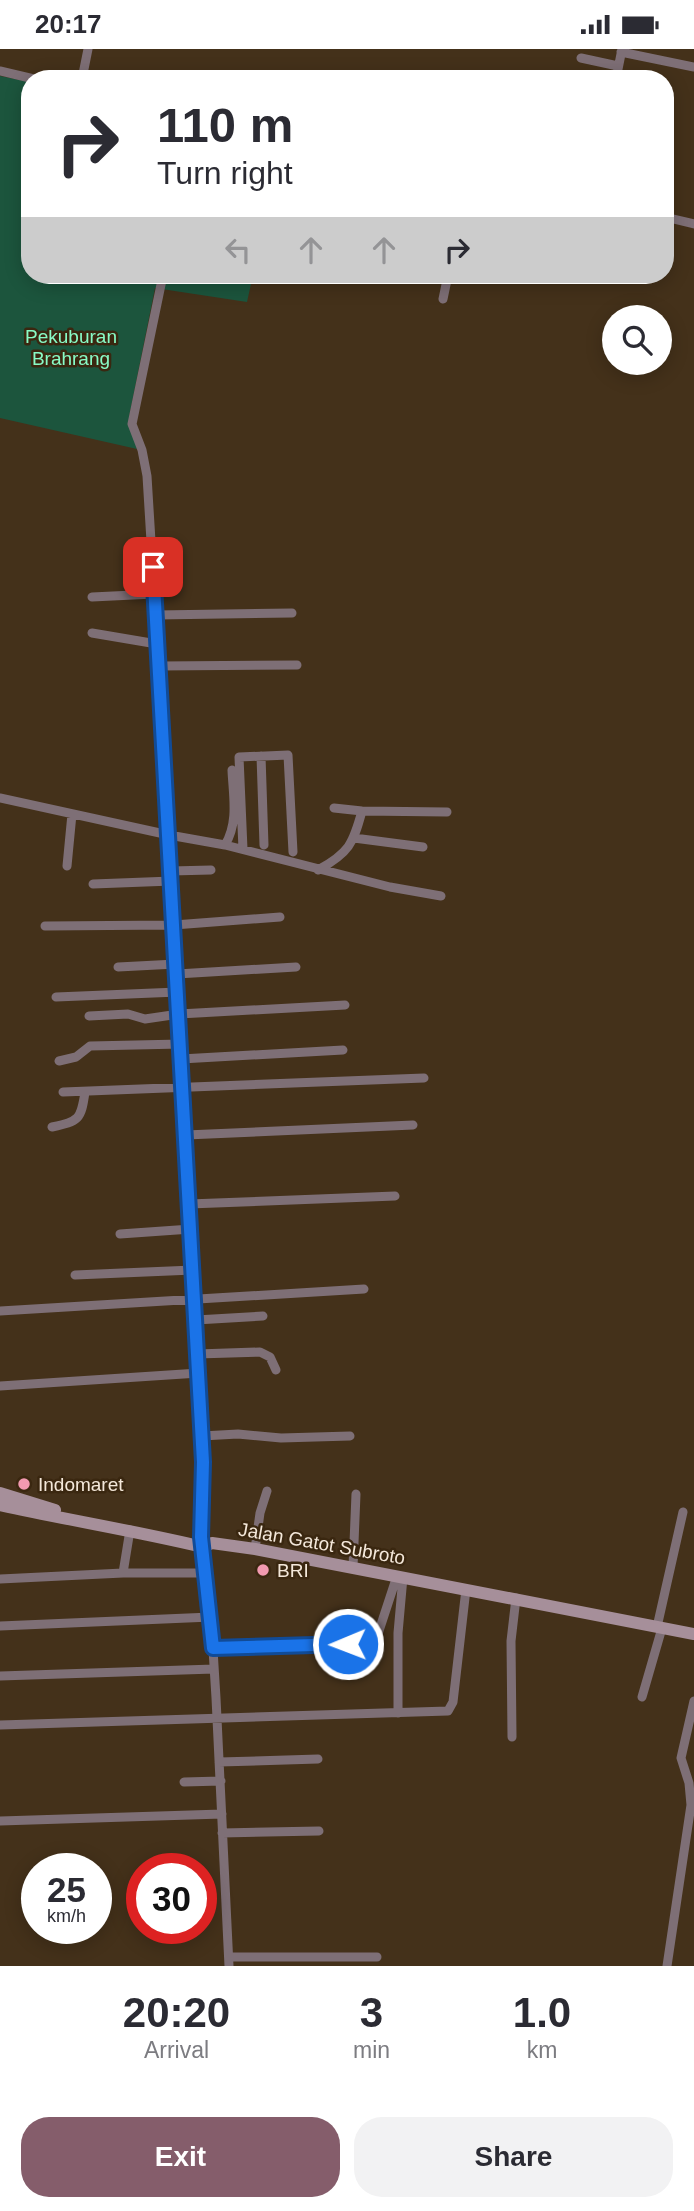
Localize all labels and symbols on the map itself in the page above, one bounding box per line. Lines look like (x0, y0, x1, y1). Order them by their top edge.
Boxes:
park label: Pekuburan Brahrang (25, 326, 117, 369)
pin (123, 537, 183, 597)
place label: Indomaret (38, 1474, 124, 1495)
marker: Indomaret (16, 1476, 32, 1492)
street label: Jalan Gatot Subroto (237, 1518, 407, 1569)
place label: BRI (277, 1560, 309, 1581)
marker: BRI (255, 1562, 271, 1578)
position arrow (311, 1607, 385, 1681)
speed limit sign: 30 (126, 1853, 217, 1944)

